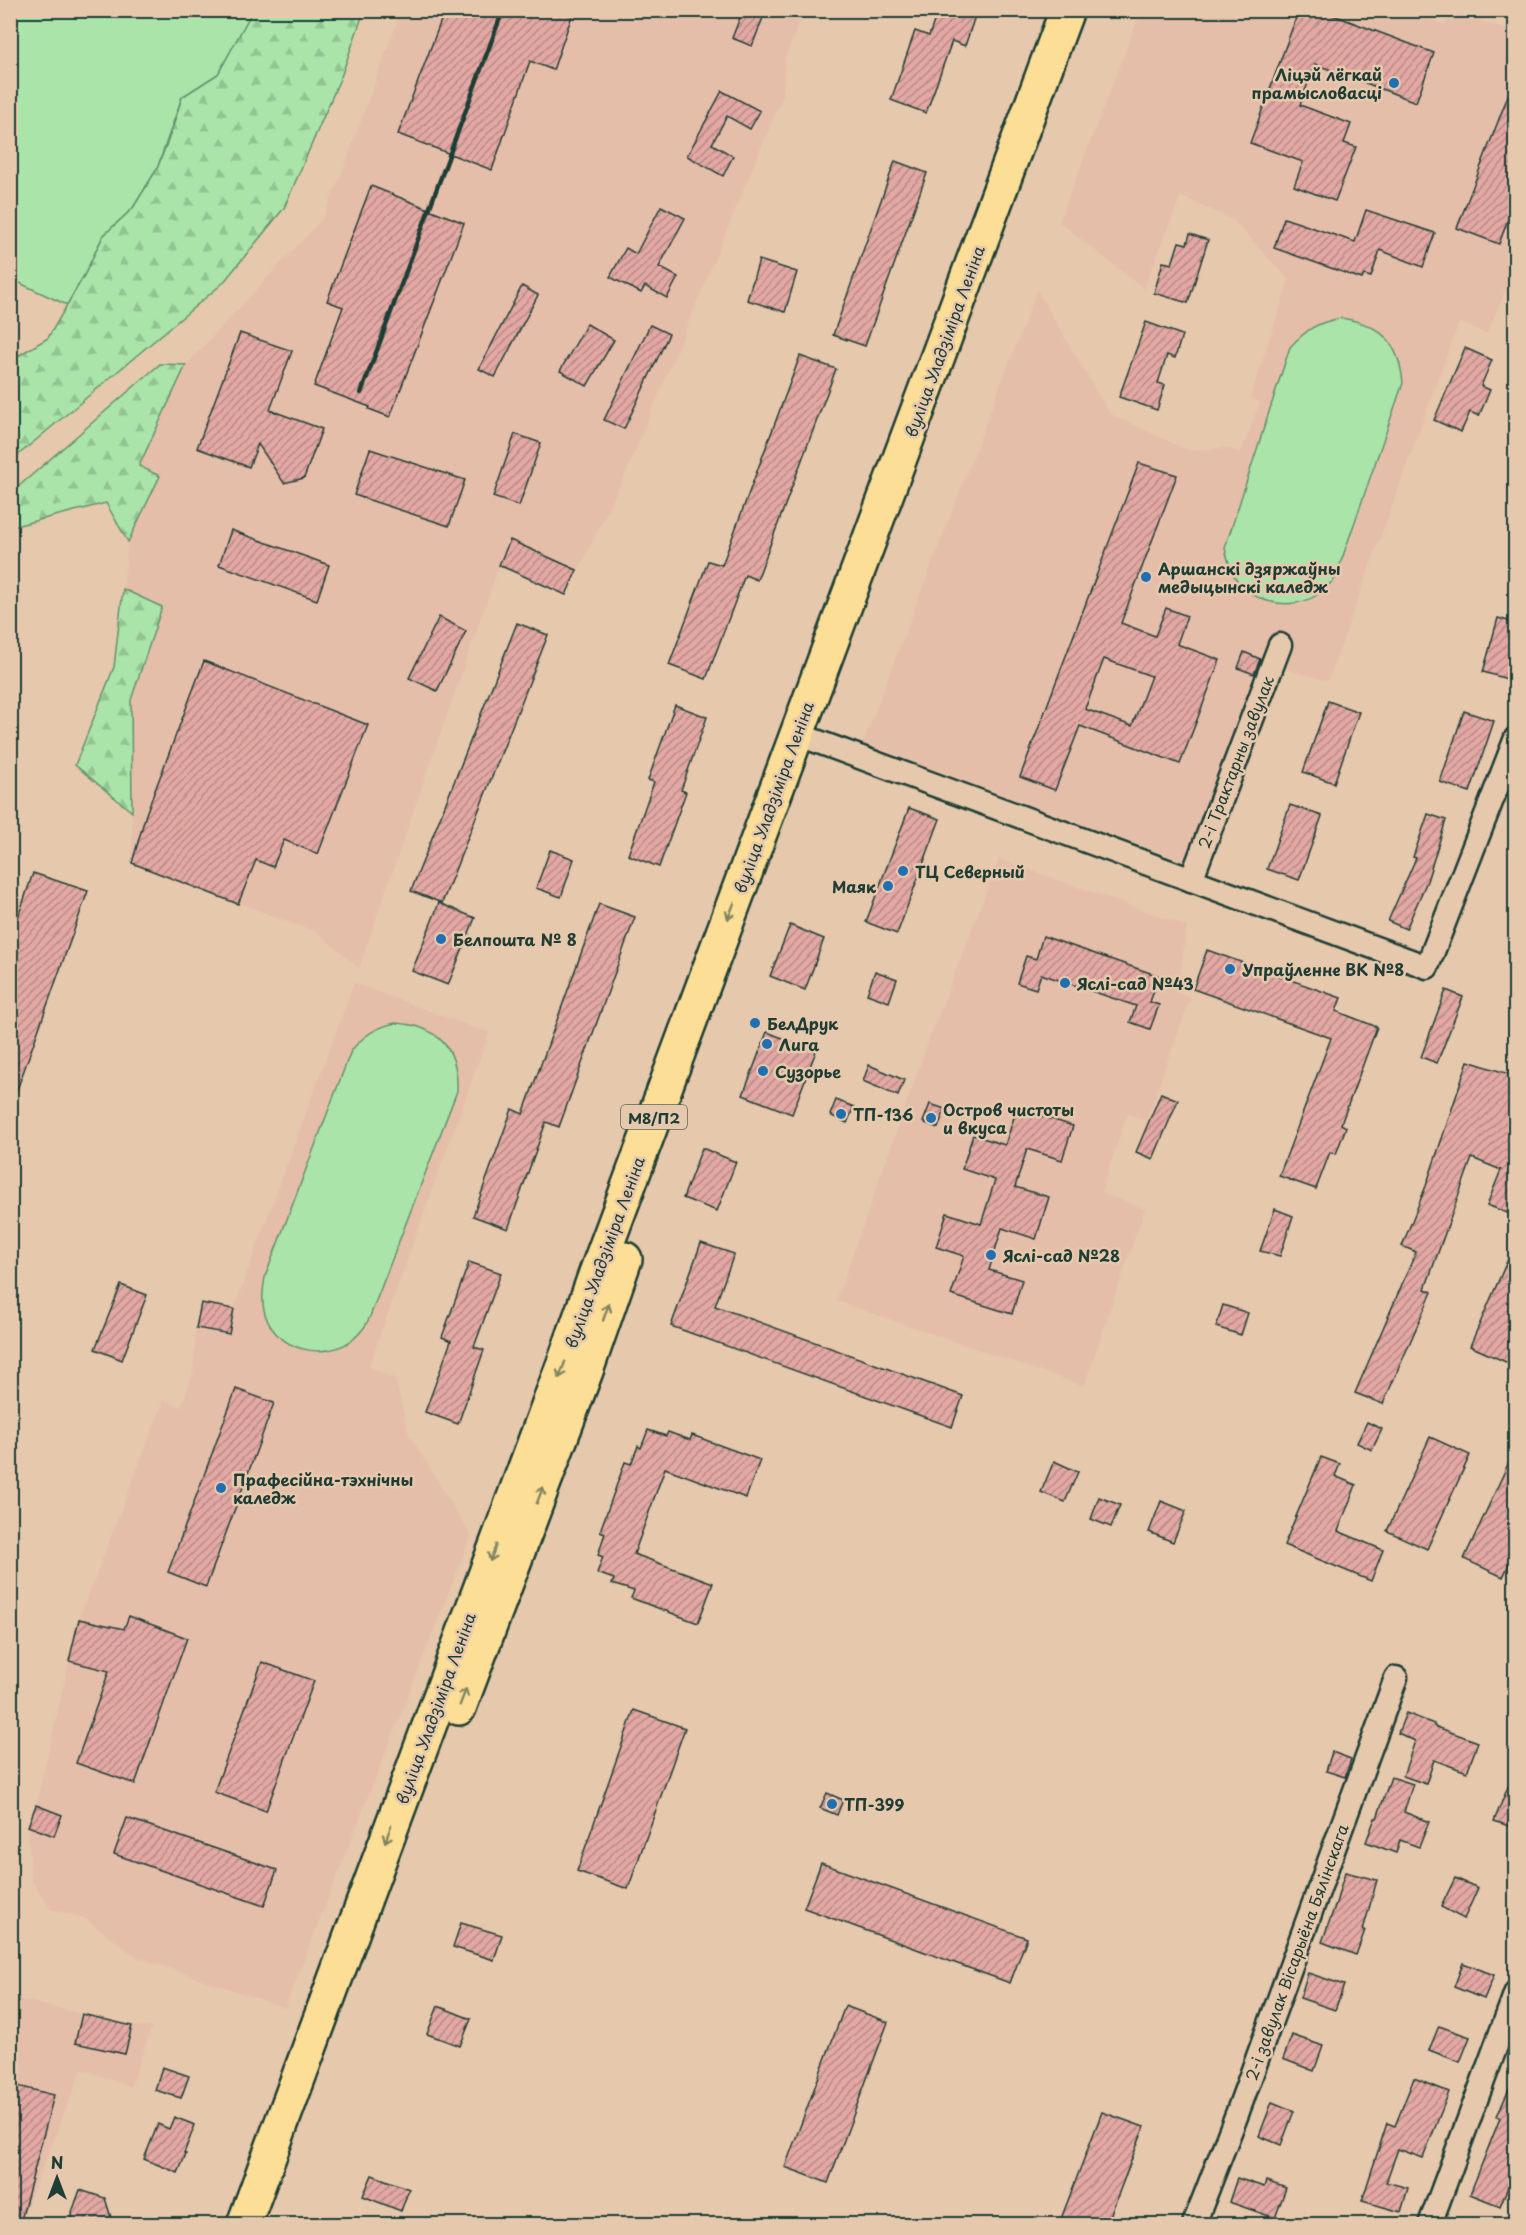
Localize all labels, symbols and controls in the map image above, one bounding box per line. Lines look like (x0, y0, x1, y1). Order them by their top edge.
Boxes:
place label: Ліцэй лёгкай прамысловасці (1251, 62, 1382, 104)
marker: Ліцэй лёгкай прамысловасці (1387, 76, 1401, 90)
street label: вуліца Уладзіміра Леніна (898, 242, 990, 440)
place label: Аршанскі дзяржаўны медыцынскі каледж (1158, 556, 1341, 598)
marker: Аршанскі дзяржаўны медыцынскі каледж (1139, 570, 1153, 584)
street label: 2-і Трактарны завулак (1191, 672, 1279, 852)
street label: вуліца Уладзіміра Леніна (727, 698, 819, 896)
place label: ТЦ Северный (915, 859, 1025, 883)
marker: ТЦ Северный (896, 864, 910, 878)
place label: Маяк (832, 874, 877, 898)
marker: Маяк (881, 879, 895, 893)
one-way arrow (724, 901, 735, 920)
place label: Белпошта № 8 (453, 927, 577, 951)
marker: Белпошта № 8 (434, 932, 448, 946)
place label: Упраўленне ВК №8 (1242, 957, 1404, 981)
marker: Упраўленне ВК №8 (1223, 962, 1237, 976)
place label: Яслі-сад №43 (1076, 971, 1194, 995)
marker: Яслі-сад №43 (1058, 976, 1072, 990)
place label: БелДрук (767, 1011, 839, 1035)
marker: БелДрук (748, 1016, 762, 1030)
place label: Лига (779, 1032, 819, 1056)
marker: Лига (760, 1037, 774, 1051)
place label: Сузорье (775, 1059, 841, 1083)
marker: Сузорье (756, 1064, 770, 1078)
place label: Остров чистоты и вкуса (943, 1097, 1074, 1139)
place label: ТП-136 (853, 1102, 913, 1126)
road number: М8/П2 (621, 1105, 687, 1129)
marker: ТП-136 (834, 1107, 848, 1121)
marker: Остров чистоты и вкуса (924, 1111, 938, 1125)
street label: вуліца Уладзіміра Леніна (558, 1153, 650, 1351)
place label: Яслі-сад №28 (1002, 1243, 1120, 1267)
marker: Яслі-сад №28 (984, 1248, 998, 1262)
one-way arrow (602, 1303, 613, 1322)
one-way arrow (555, 1360, 566, 1379)
place label: Прафесійна-тэхнічны каледж (233, 1467, 413, 1509)
marker: Прафесійна-тэхнічны каледж (214, 1481, 228, 1495)
one-way arrow (535, 1486, 546, 1505)
one-way arrow (487, 1543, 498, 1561)
street label: вуліца Уладзіміра Леніна (389, 1609, 481, 1807)
one-way arrow (459, 1689, 470, 1707)
place label: ТП-399 (844, 1792, 904, 1816)
marker: ТП-399 (825, 1797, 839, 1811)
street label: 2-і завулак Вісарыёна Бялінскага (1238, 1820, 1354, 2084)
one-way arrow (382, 1824, 393, 1843)
north arrow (27, 2148, 87, 2208)
text: N (51, 2150, 63, 2174)

